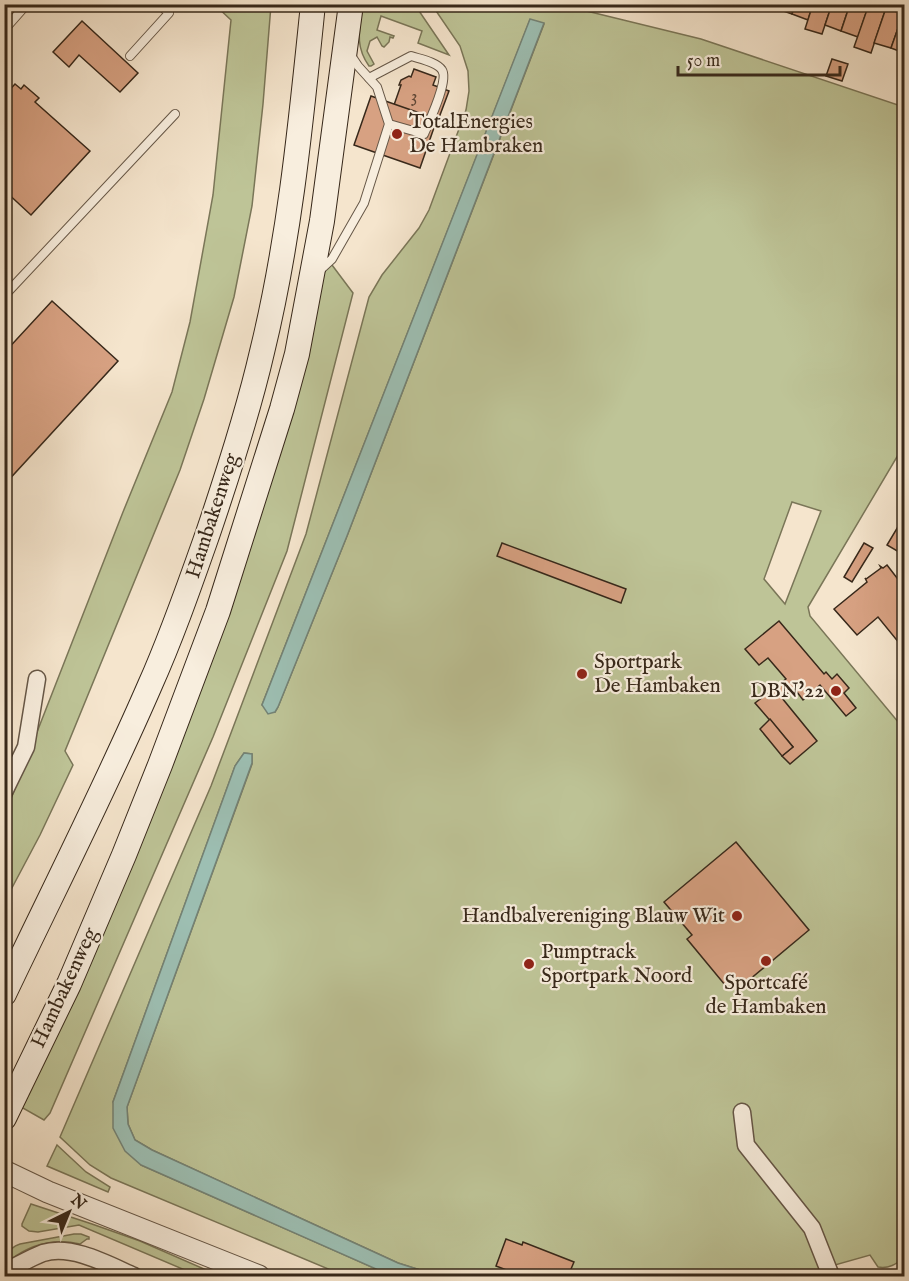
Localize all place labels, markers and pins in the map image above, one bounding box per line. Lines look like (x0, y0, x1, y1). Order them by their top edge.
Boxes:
place label: TotalEnergies De Hambraken (409, 109, 543, 160)
marker: TotalEnergies De Hambraken (390, 127, 404, 141)
place label: Sportpark De Hambaken (594, 649, 721, 700)
marker: Sportpark De Hambaken (575, 667, 589, 681)
place label: DBN'22 (750, 678, 824, 705)
marker: DBN'22 (829, 684, 843, 698)
place label: Handbalvereniging Blauw Wit (462, 903, 725, 930)
marker: Handbalvereniging Blauw Wit (730, 909, 744, 923)
place label: Pumptrack Sportpark Noord (541, 939, 693, 990)
marker: Sportcafé de Hambaken (759, 954, 773, 968)
marker: Pumptrack Sportpark Noord (522, 957, 536, 971)
place label: Sportcafé de Hambaken (706, 970, 826, 1021)

